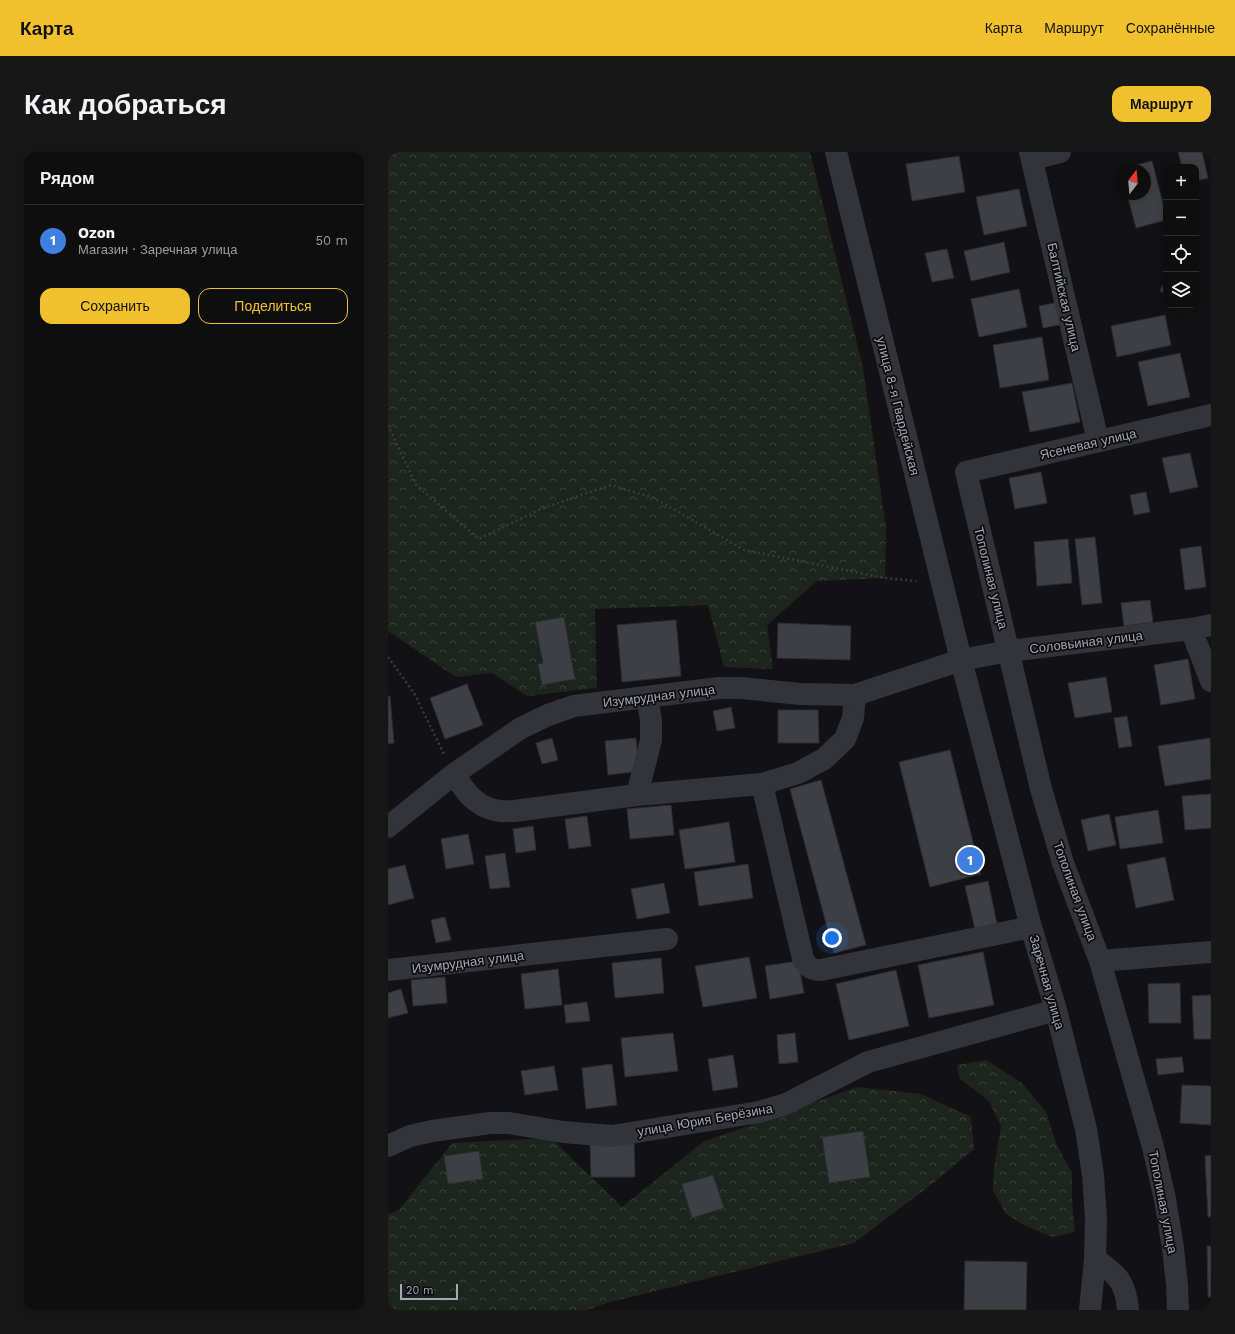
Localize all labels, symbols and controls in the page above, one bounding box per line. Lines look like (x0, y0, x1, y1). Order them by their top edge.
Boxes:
text: Карта (20, 17, 74, 40)
text: Карта (985, 20, 1022, 36)
text: Маршрут (1044, 20, 1104, 36)
text: Сохранённые (1126, 20, 1215, 36)
button: Маршрут (1112, 86, 1211, 122)
text: Как добраться (24, 88, 227, 121)
north arrow (1115, 164, 1151, 200)
map controls (1163, 164, 1199, 308)
button: + (1163, 164, 1199, 200)
text: Рядом (40, 168, 95, 188)
button: − (1163, 200, 1199, 236)
text: Ozon (78, 224, 115, 242)
text: 1 (50, 233, 56, 248)
text: 50 m (316, 233, 348, 248)
button: locate (1163, 236, 1199, 272)
street label: Балтийская улица (1044, 241, 1084, 353)
text: Магазин · Заречная улица (78, 242, 237, 257)
button: layers (1163, 272, 1199, 308)
button: Сохранить (40, 288, 190, 324)
button: Поделиться (198, 288, 348, 324)
street label: улица 8-я Гвардейская (874, 335, 922, 477)
street label: Ясеневая улица (1038, 425, 1139, 462)
street label: Тополиная улица (971, 525, 1011, 631)
street label: Соловьиная улица (1029, 628, 1144, 656)
street label: Изумрудная улица (602, 682, 717, 710)
street label: Тополиная улица (1050, 839, 1100, 943)
pin: 1 (957, 845, 983, 875)
your location (822, 928, 842, 948)
street label: Заречная улица (1026, 933, 1068, 1032)
street label: Изумрудная улица (411, 948, 526, 976)
street label: улица Юрия Берёзина (636, 1101, 775, 1139)
street label: Тополиная улица (1146, 1149, 1180, 1256)
scale bar (400, 1282, 458, 1301)
text: 20 m (406, 1284, 434, 1297)

